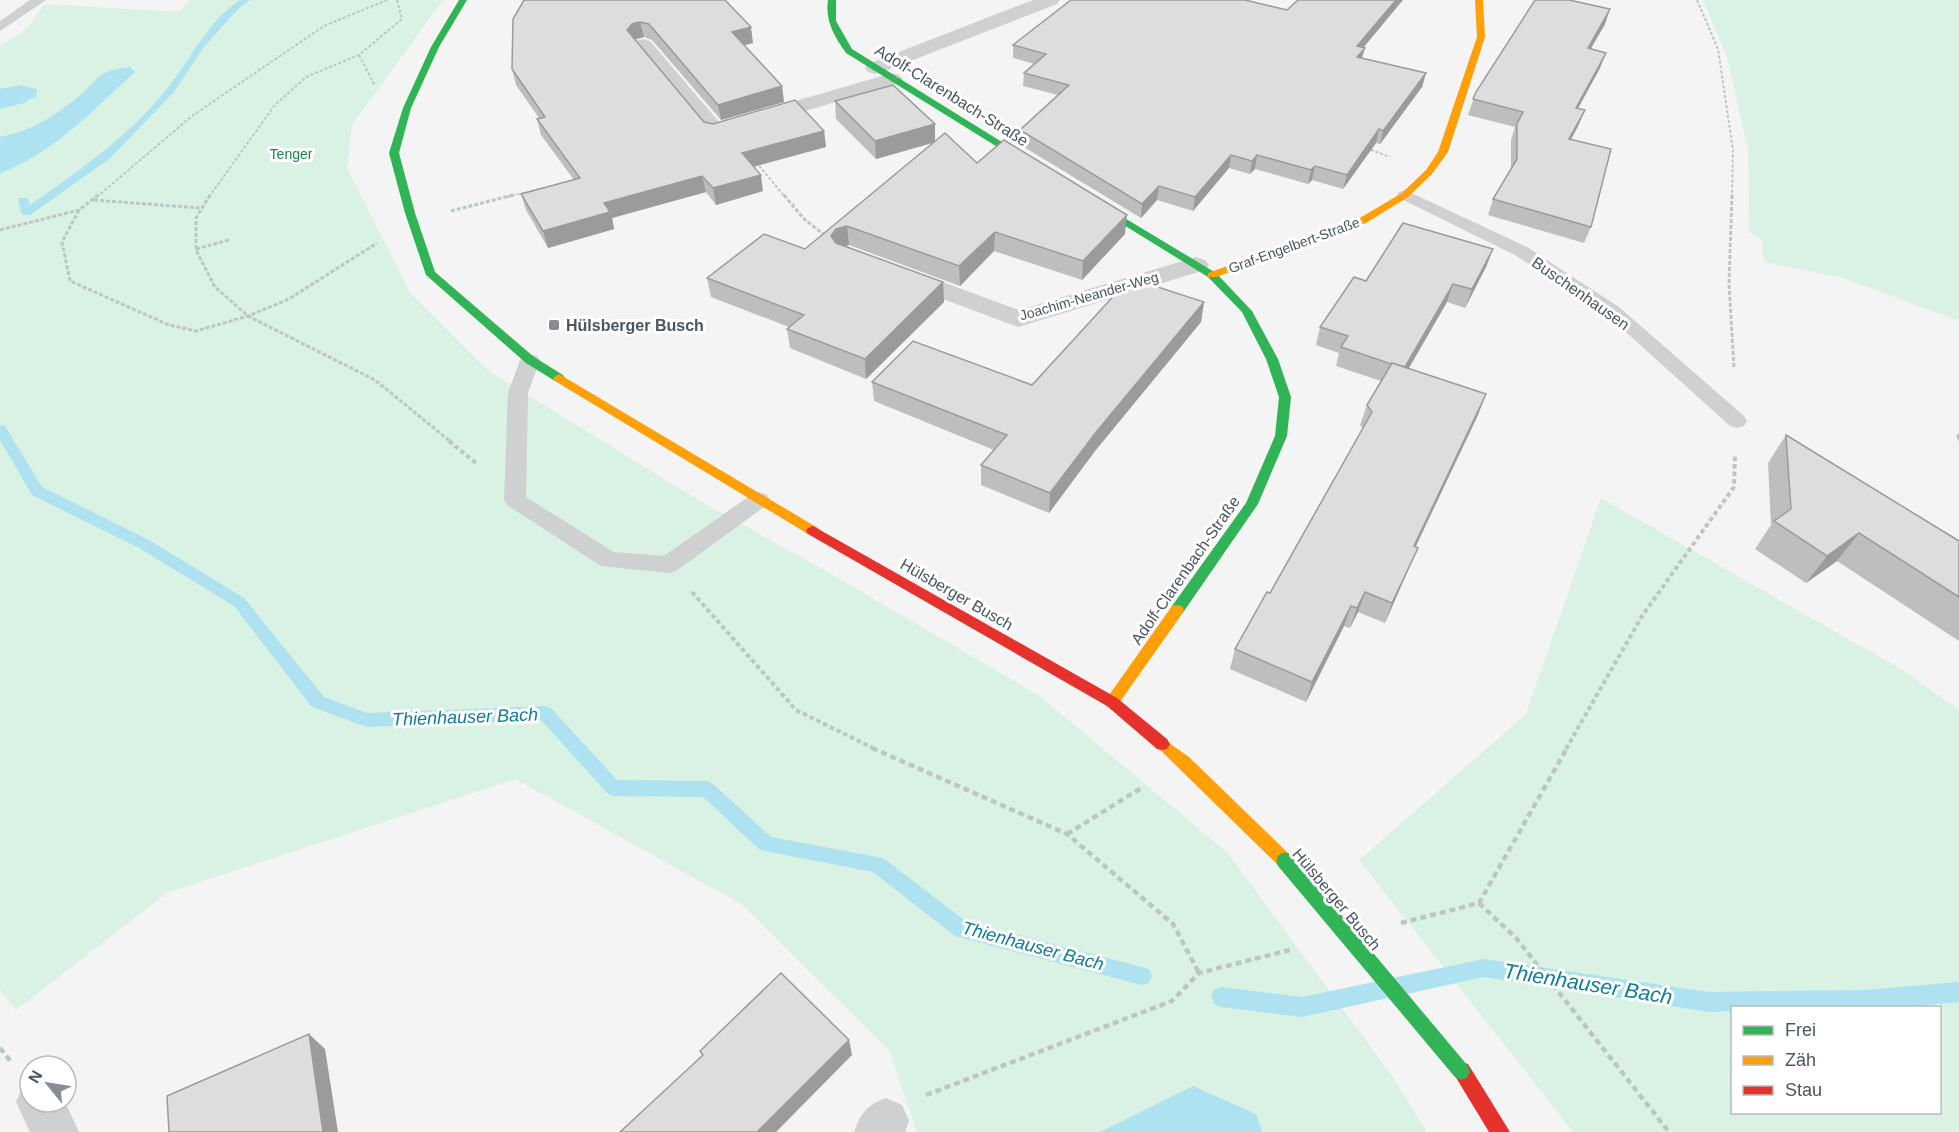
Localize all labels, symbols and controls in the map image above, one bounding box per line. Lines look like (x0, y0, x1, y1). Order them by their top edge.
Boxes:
street label: Adolf-Clarenbach-Straße (872, 41, 1031, 150)
park label: Tenger (270, 146, 313, 162)
street label: Graf-Engelbert-Straße (1226, 214, 1362, 276)
street label: Buschenhausen (1529, 254, 1633, 333)
street label: Joachim-Neander-Weg (1018, 269, 1160, 323)
place label: Hülsberger Busch (566, 317, 704, 334)
marker: Hülsberger Busch (547, 318, 561, 332)
street label: Adolf-Clarenbach-Straße (1128, 493, 1243, 648)
street label: Hülsberger Busch (897, 555, 1016, 634)
water label: Thienhauser Bach (392, 704, 538, 730)
street label: Hülsberger Busch (1289, 845, 1384, 953)
water label: Thienhauser Bach (960, 917, 1106, 975)
water label: Thienhauser Bach (1502, 959, 1674, 1008)
legend (1731, 1006, 1941, 1114)
text: Frei (1785, 1020, 1816, 1040)
text: Zäh (1785, 1050, 1816, 1070)
north arrow (18, 1054, 78, 1114)
text: N (25, 1067, 46, 1086)
text: Stau (1785, 1080, 1822, 1100)

